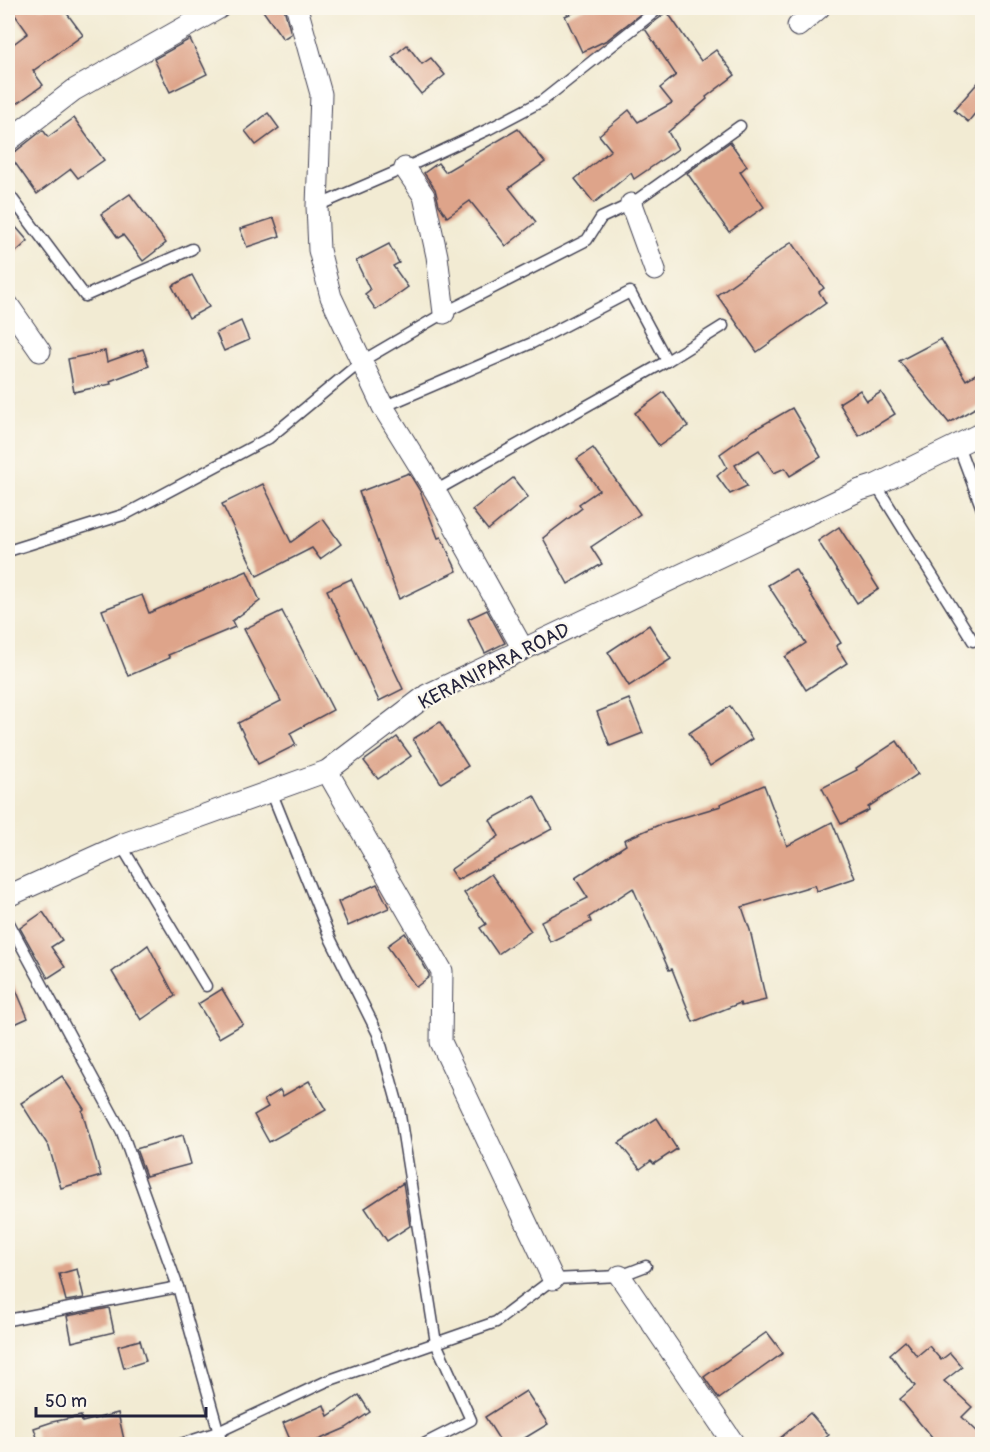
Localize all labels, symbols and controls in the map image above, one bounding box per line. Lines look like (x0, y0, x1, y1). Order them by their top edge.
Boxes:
street label: KERANIPARA ROAD (414, 617, 574, 715)
scale bar (36, 1380, 206, 1418)
text: 50 m (45, 1390, 87, 1413)

